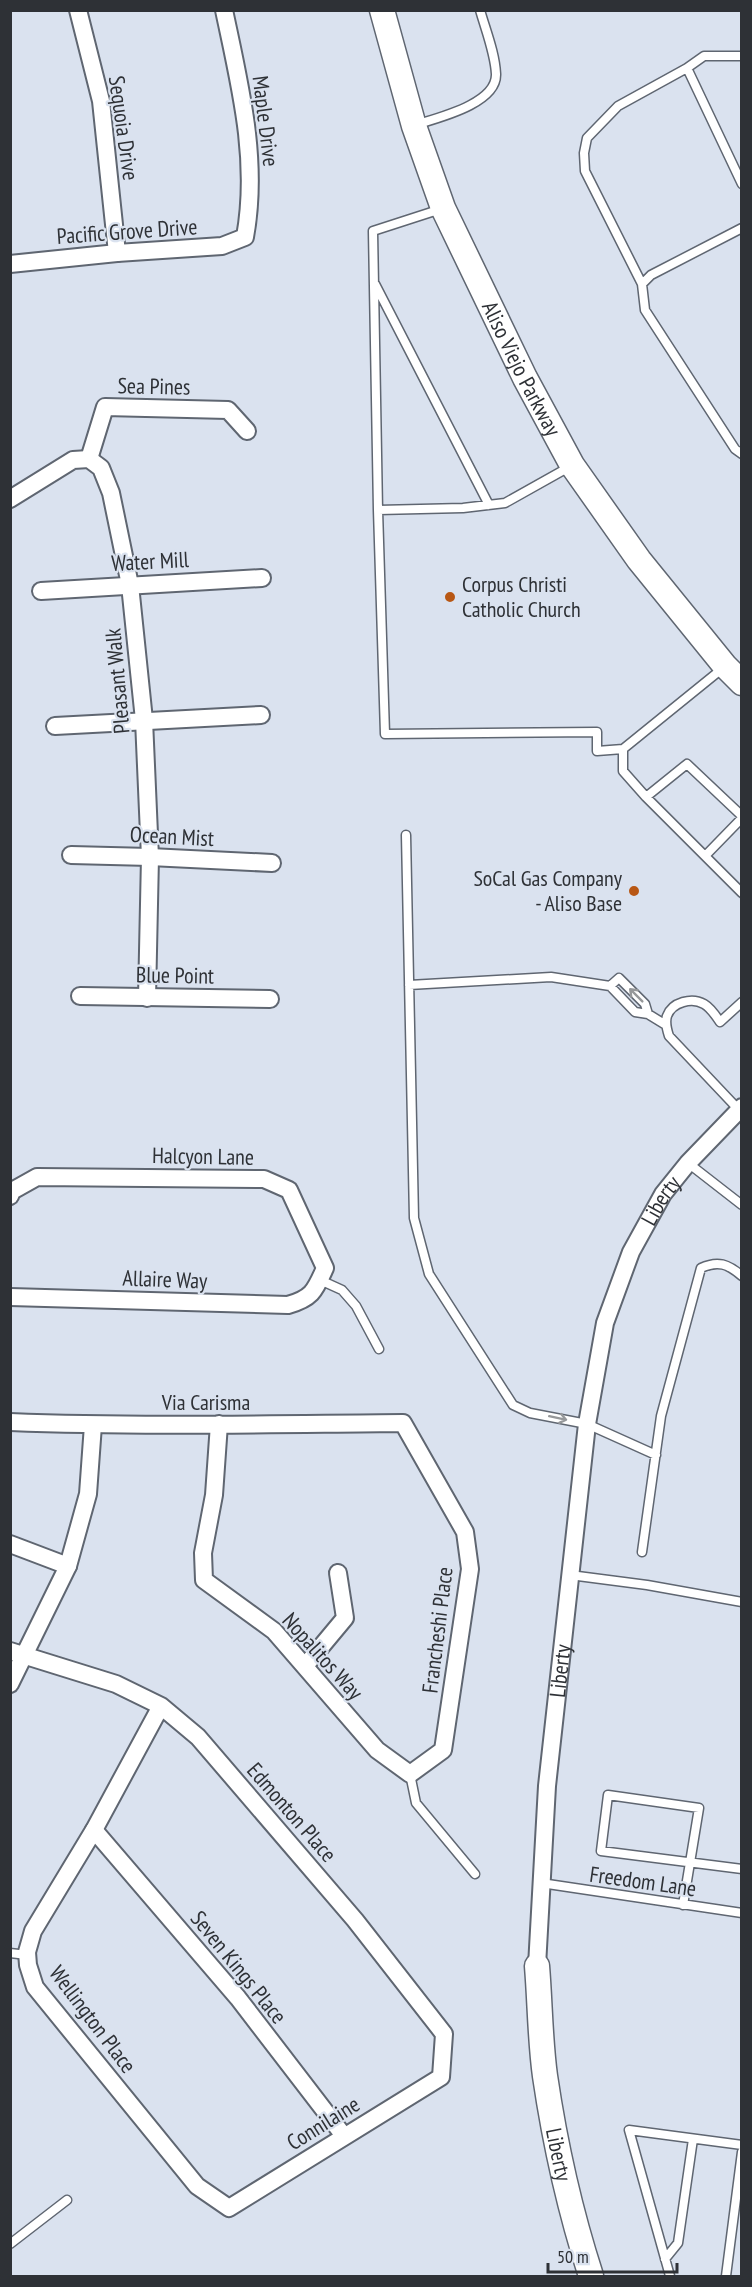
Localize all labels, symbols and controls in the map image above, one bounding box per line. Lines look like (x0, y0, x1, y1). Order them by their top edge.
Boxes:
street label: Sequoia Drive (103, 74, 145, 182)
street label: Maple Drive (247, 74, 285, 168)
street label: Pacific Grove Drive (56, 212, 198, 250)
street label: Aliso Viejo Parkway (476, 297, 568, 441)
street label: Sea Pines (117, 371, 191, 401)
street label: Water Mill (111, 545, 190, 577)
place label: Corpus Christi Catholic Church (462, 570, 581, 623)
marker: Corpus Christi Catholic Church (443, 590, 457, 604)
street label: Pleasant Walk (98, 627, 136, 735)
street label: Ocean Mist (129, 820, 215, 852)
place label: SoCal Gas Company - Aliso Base (473, 864, 623, 917)
marker: SoCal Gas Company - Aliso Base (627, 884, 641, 898)
street label: Blue Point (136, 960, 214, 990)
one-way arrow (628, 987, 643, 1002)
street label: Halcyon Lane (152, 1141, 254, 1171)
street label: Liberty (635, 1169, 687, 1230)
street label: Allaire Way (122, 1264, 209, 1294)
street label: Via Carisma (161, 1388, 250, 1416)
one-way arrow (548, 1413, 568, 1424)
street label: Francheshi Place (415, 1565, 459, 1695)
street label: Nopalitos Way (277, 1607, 370, 1706)
street label: Liberty (543, 1642, 577, 1699)
street label: Edmonton Place (241, 1757, 343, 1867)
street label: Freedom Lane (588, 1860, 698, 1902)
street label: Seven Kings Place (185, 1905, 293, 2029)
street label: Wellington Place (43, 1960, 143, 2078)
street label: Connilaine (281, 2090, 365, 2156)
street label: Liberty (540, 2126, 578, 2184)
scale bar (548, 2236, 677, 2274)
text: 50 m (557, 2245, 589, 2268)

